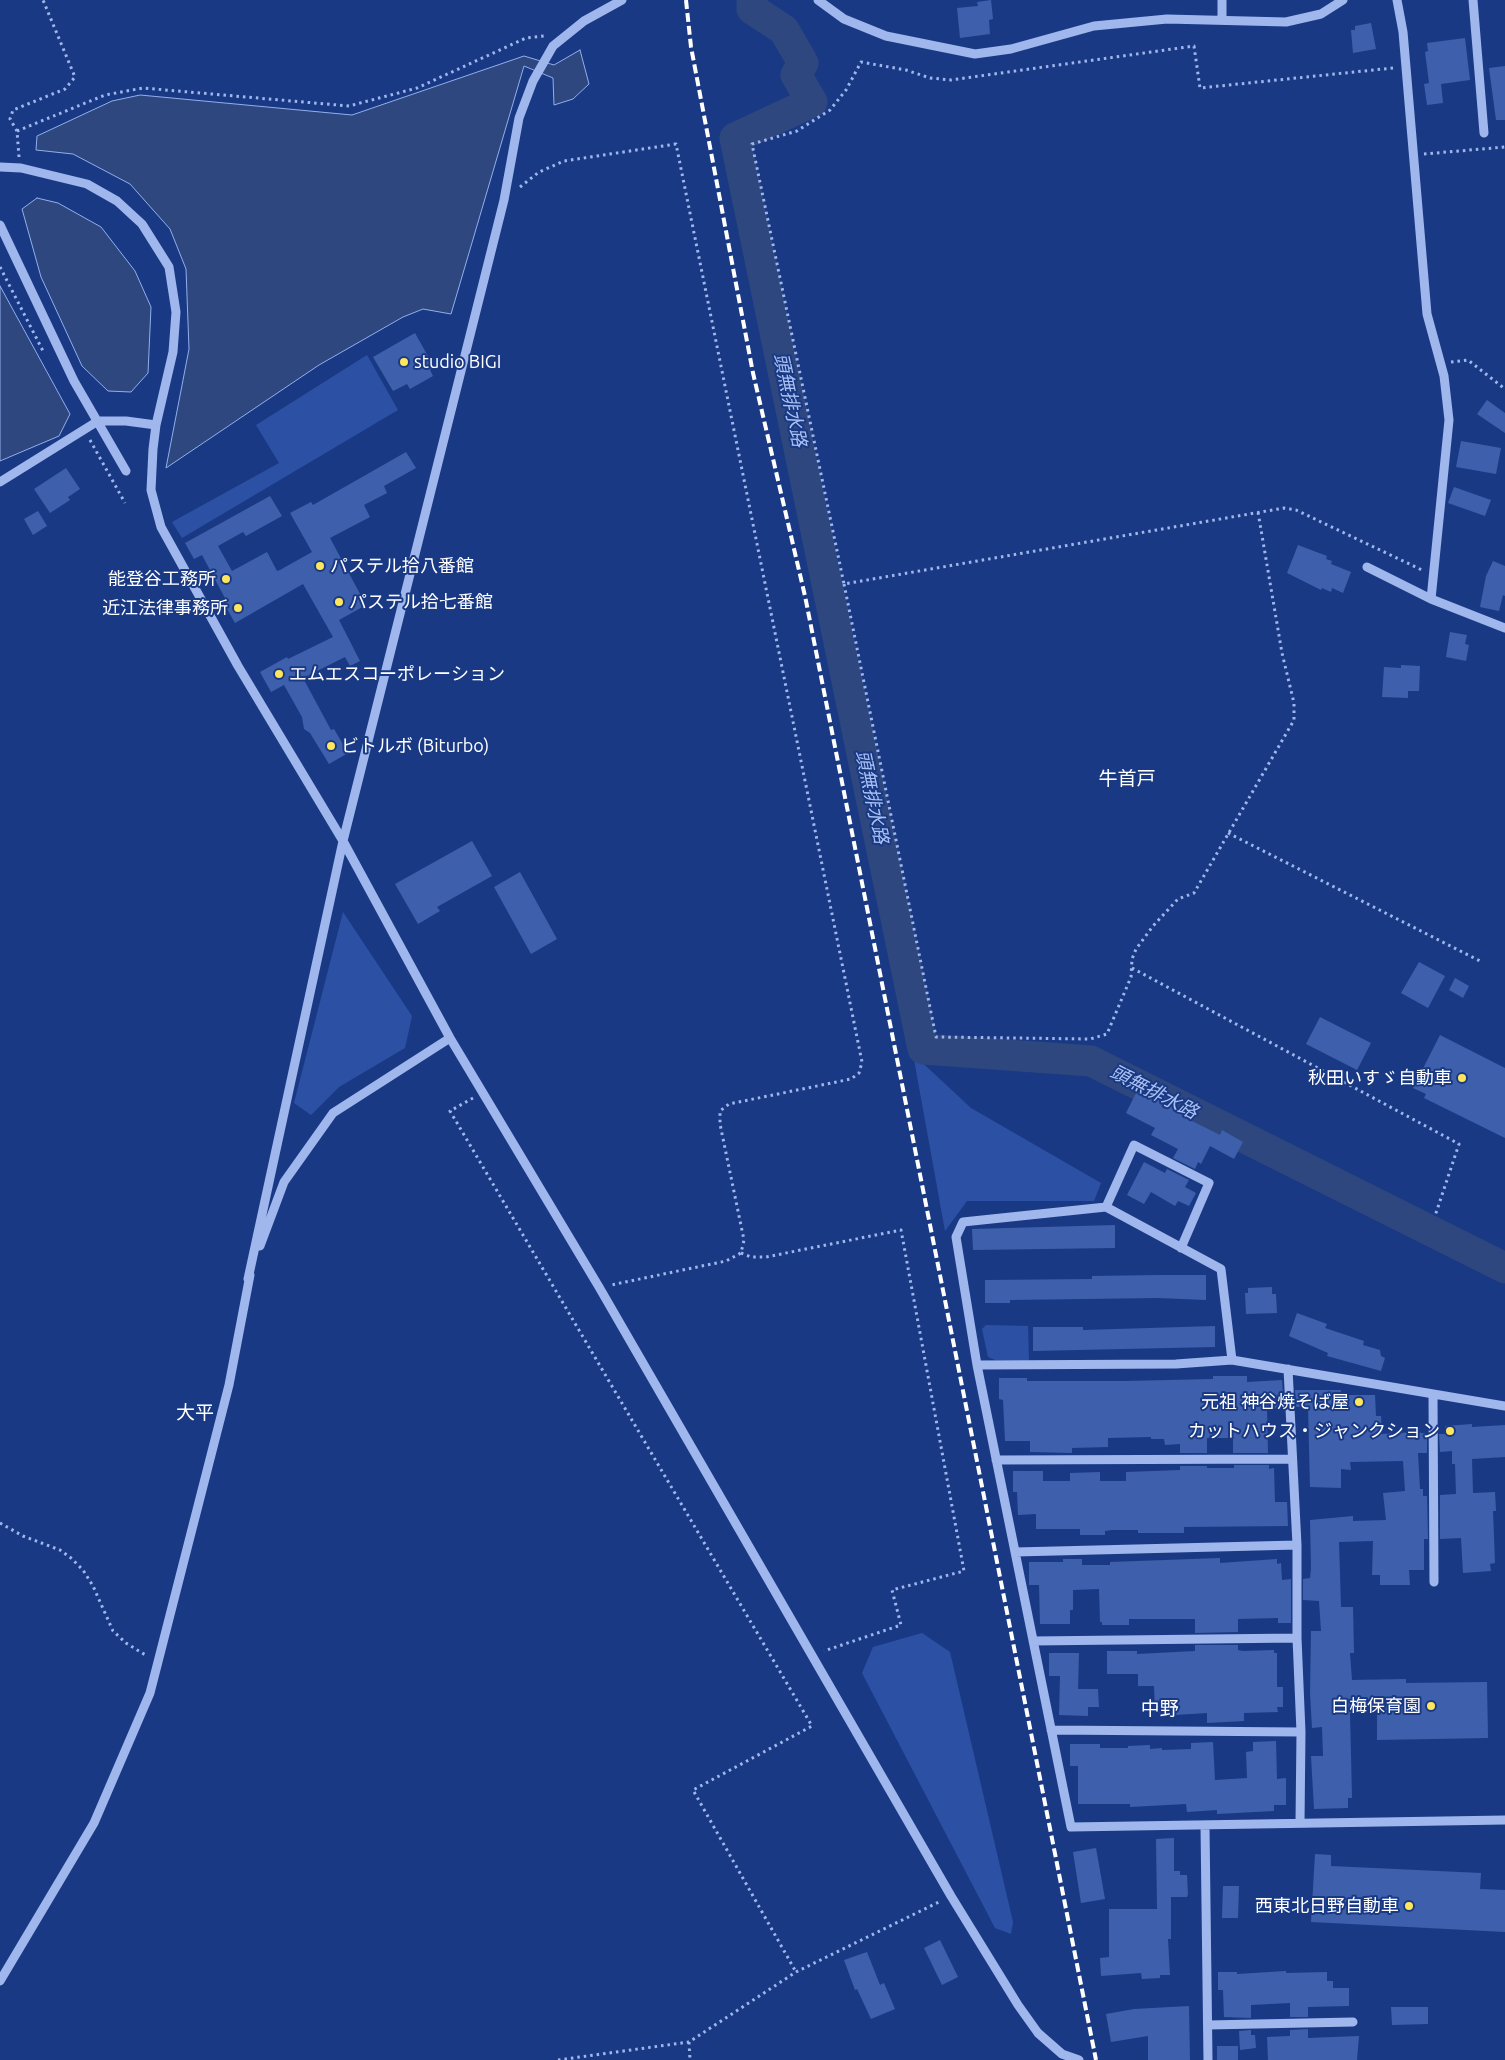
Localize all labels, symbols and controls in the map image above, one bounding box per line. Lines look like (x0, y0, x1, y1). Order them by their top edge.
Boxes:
place label: studio BIGI (414, 351, 501, 373)
water label: 頭無排水路 (769, 351, 811, 449)
marker: studio BIGI (398, 356, 410, 368)
place label: パステル拾八番館 (330, 555, 474, 577)
marker: パステル拾八番館 (314, 560, 326, 572)
place label: 能登谷工務所 (108, 568, 216, 590)
marker: 能登谷工務所 (220, 573, 232, 585)
place label: パステル拾七番館 (349, 591, 493, 613)
marker: パステル拾七番館 (333, 596, 345, 608)
place label: 近江法律事務所 (102, 597, 228, 619)
marker: 近江法律事務所 (232, 602, 244, 614)
place label: エムエスコーポレーション (289, 663, 505, 685)
marker: エムエスコーポレーション (273, 668, 285, 680)
place label: ビトルボ (Biturbo) (341, 735, 489, 757)
marker: ビトルボ (Biturbo) (325, 740, 337, 752)
water label: 頭無排水路 (851, 748, 893, 846)
district label: 牛首戸 (1099, 768, 1155, 790)
water label: 頭無排水路 (1107, 1060, 1201, 1124)
place label: 秋田いすゞ自動車 (1308, 1067, 1452, 1089)
marker: 秋田いすゞ自動車 (1456, 1072, 1468, 1084)
place label: 元祖 神谷焼そば屋 (1201, 1391, 1349, 1413)
marker: 元祖 神谷焼そば屋 (1353, 1396, 1365, 1408)
district label: 大平 (176, 1402, 214, 1424)
place label: カットハウス・ジャンクション (1188, 1420, 1440, 1442)
marker: カットハウス・ジャンクション (1444, 1425, 1456, 1437)
place label: 白梅保育園 (1331, 1695, 1421, 1717)
district label: 中野 (1141, 1698, 1179, 1720)
marker: 白梅保育園 (1425, 1700, 1437, 1712)
place label: 西東北日野自動車 (1255, 1895, 1399, 1917)
marker: 西東北日野自動車 (1403, 1900, 1415, 1912)

